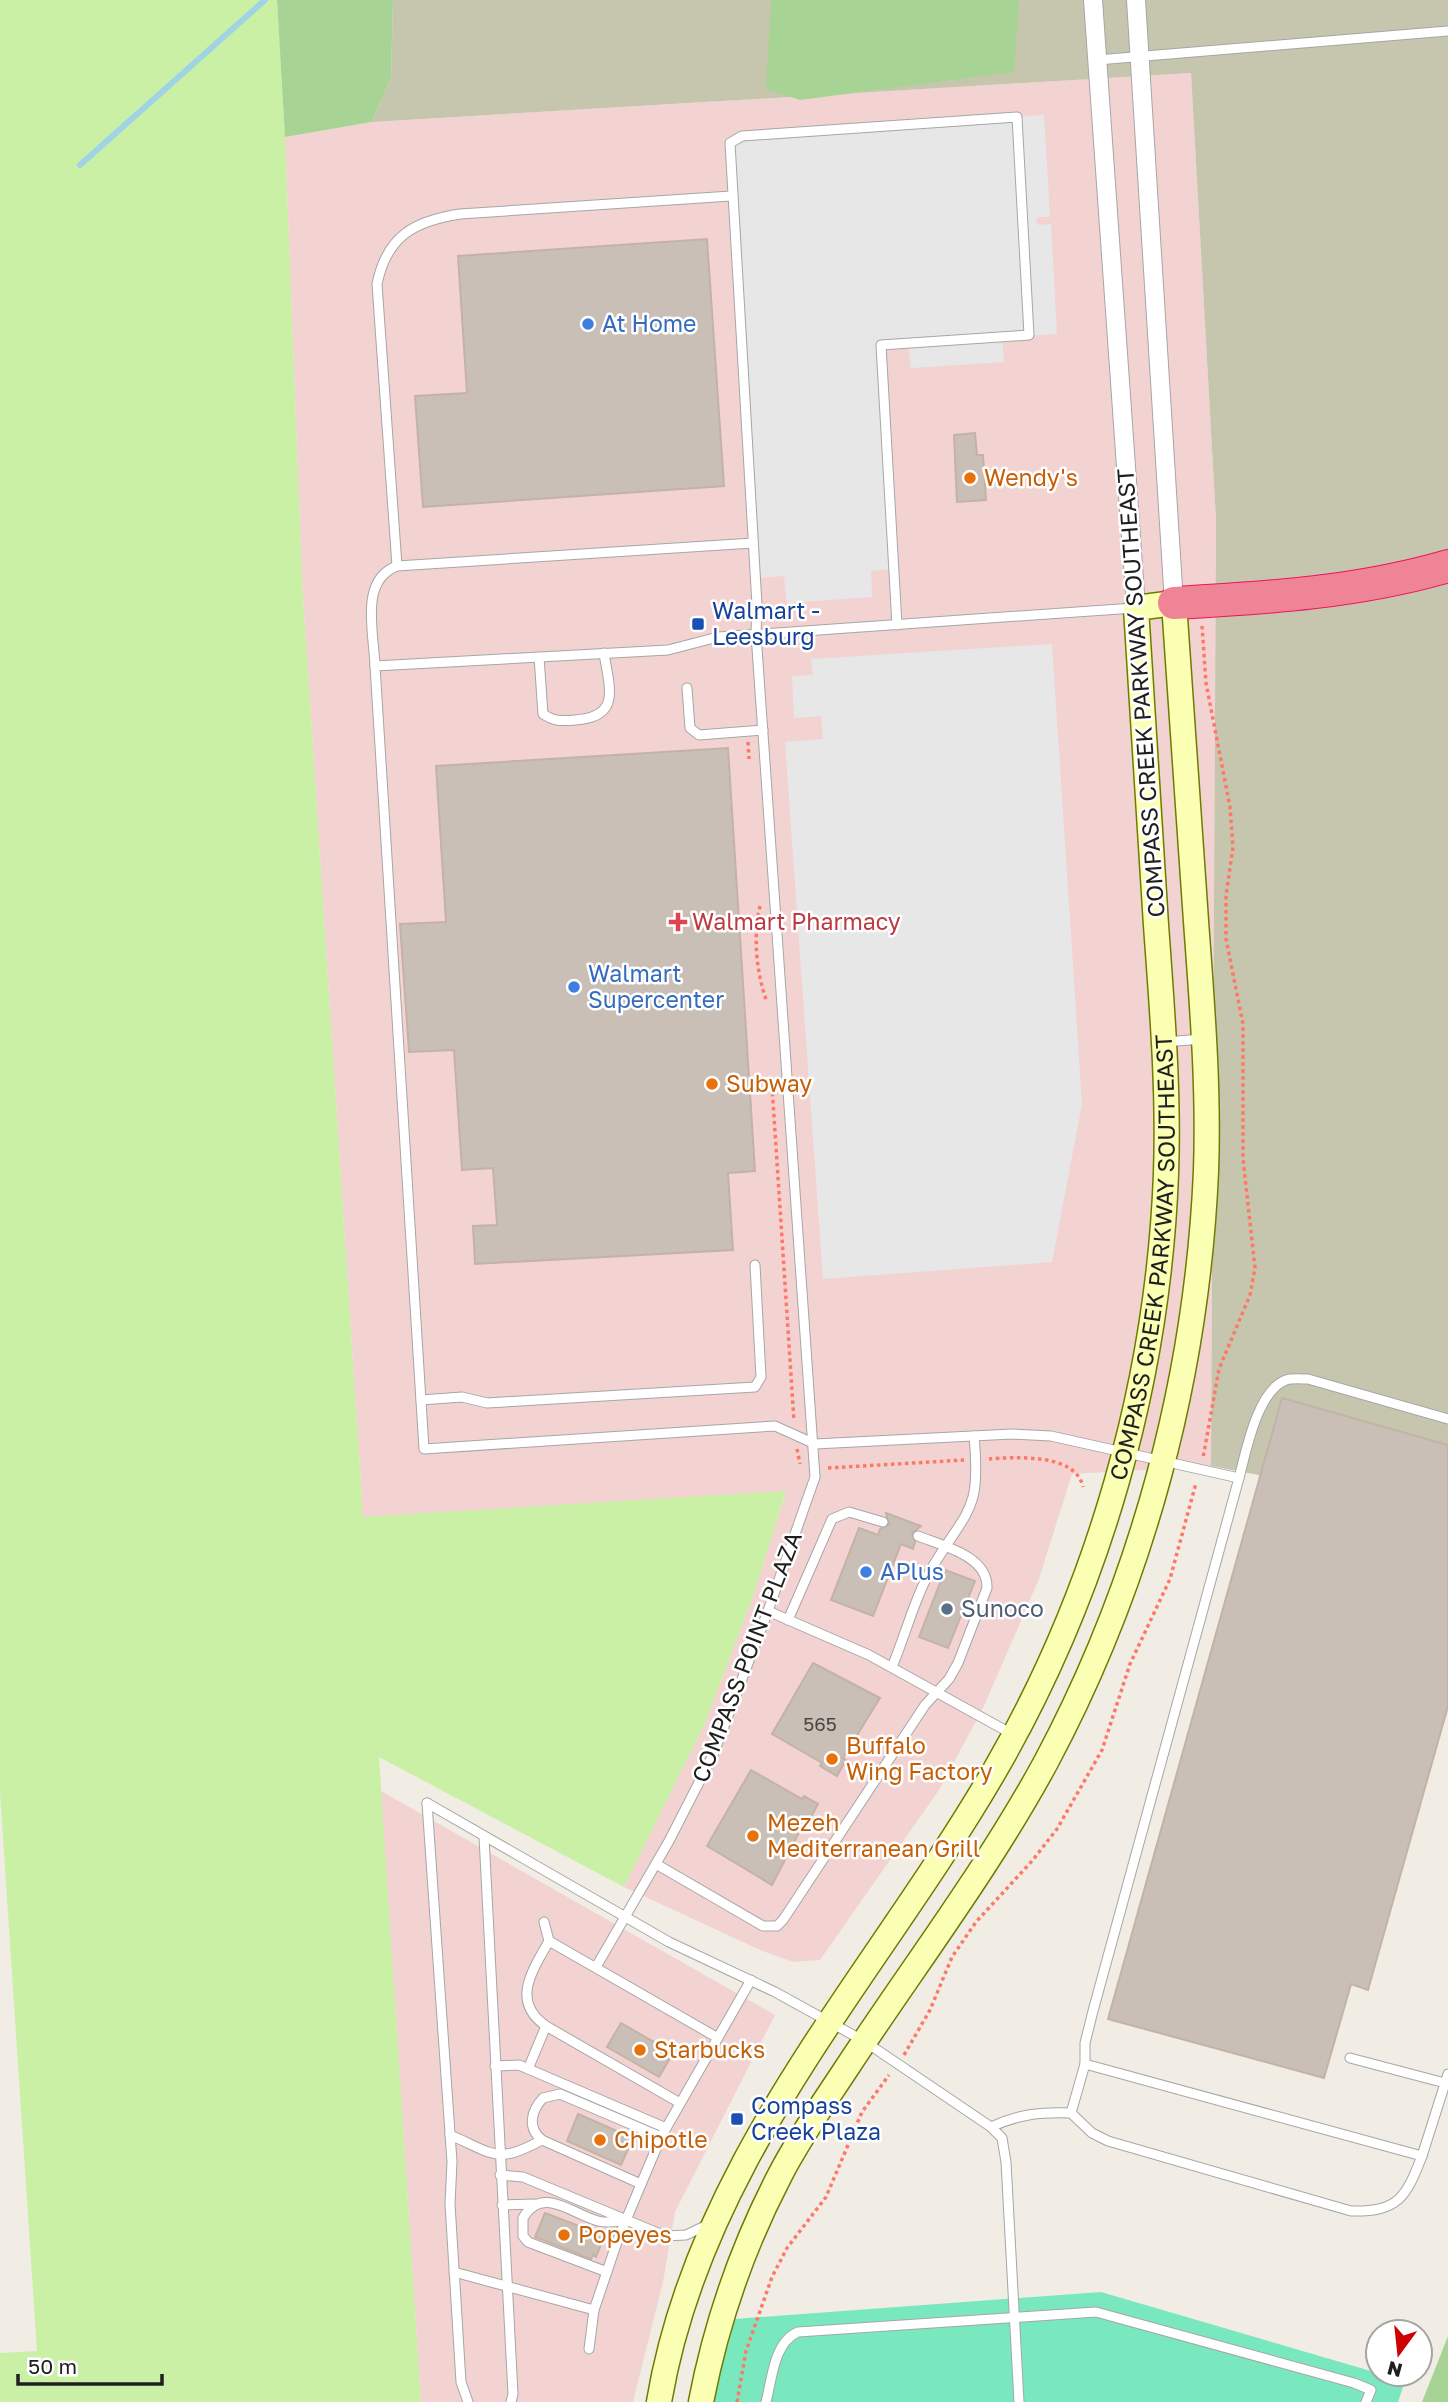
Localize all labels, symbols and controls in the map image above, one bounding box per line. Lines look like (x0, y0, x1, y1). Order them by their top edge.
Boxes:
place label: At Home (602, 309, 696, 337)
marker: At Home (580, 316, 596, 332)
place label: Wendy's (984, 463, 1078, 491)
street label: COMPASS CREEK PARKWAY SOUTHEAST (1110, 468, 1170, 918)
marker: Wendy's (962, 470, 978, 486)
place label: Walmart - Leesburg (712, 596, 820, 650)
marker: Walmart - Leesburg (690, 616, 706, 632)
place label: Walmart Pharmacy (692, 907, 901, 935)
marker: Walmart Pharmacy (670, 914, 686, 930)
place label: Walmart Supercenter (588, 959, 724, 1013)
marker: Walmart Supercenter (566, 979, 582, 995)
street label: COMPASS CREEK PARKWAY SOUTHEAST (1103, 1034, 1180, 1483)
place label: Subway (726, 1069, 812, 1097)
marker: Subway (704, 1076, 720, 1092)
street label: COMPASS POINT PLAZA (685, 1527, 807, 1786)
place label: APlus (880, 1557, 944, 1585)
marker: APlus (858, 1564, 874, 1580)
place label: Sunoco (961, 1594, 1044, 1622)
marker: Sunoco (939, 1601, 955, 1617)
house number: 565 (803, 1712, 837, 1735)
place label: Buffalo Wing Factory (846, 1731, 993, 1785)
marker: Buffalo Wing Factory (824, 1751, 840, 1767)
place label: Mezeh Mediterranean Grill (767, 1808, 980, 1862)
marker: Mezeh Mediterranean Grill (745, 1828, 761, 1844)
place label: Starbucks (654, 2035, 765, 2063)
marker: Starbucks (632, 2042, 648, 2058)
place label: Compass Creek Plaza (751, 2091, 881, 2145)
marker: Compass Creek Plaza (729, 2111, 745, 2127)
place label: Chipotle (614, 2125, 708, 2153)
marker: Chipotle (592, 2132, 608, 2148)
place label: Popeyes (578, 2220, 672, 2248)
marker: Popeyes (556, 2227, 572, 2243)
north arrow (1364, 2318, 1434, 2388)
scale bar (18, 2342, 161, 2386)
text: 50 m (28, 2353, 77, 2379)
text: N (1385, 2357, 1404, 2383)

